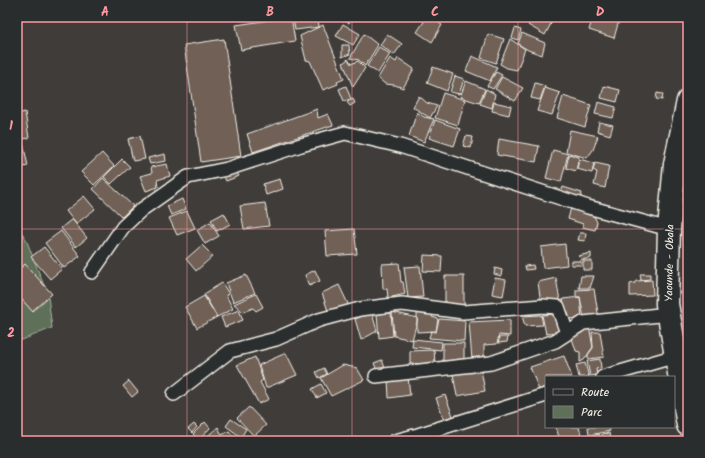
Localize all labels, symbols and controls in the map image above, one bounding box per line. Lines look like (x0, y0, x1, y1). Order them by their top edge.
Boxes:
text: A (101, 2, 109, 23)
text: B (266, 2, 274, 23)
text: C (431, 2, 439, 23)
text: D (596, 2, 605, 23)
text: 1 (9, 116, 13, 137)
street label: Yaounde - Obala (660, 224, 680, 302)
text: 2 (7, 323, 15, 344)
legend (545, 376, 675, 428)
text: Route (581, 383, 610, 402)
text: Parc (581, 403, 602, 422)

